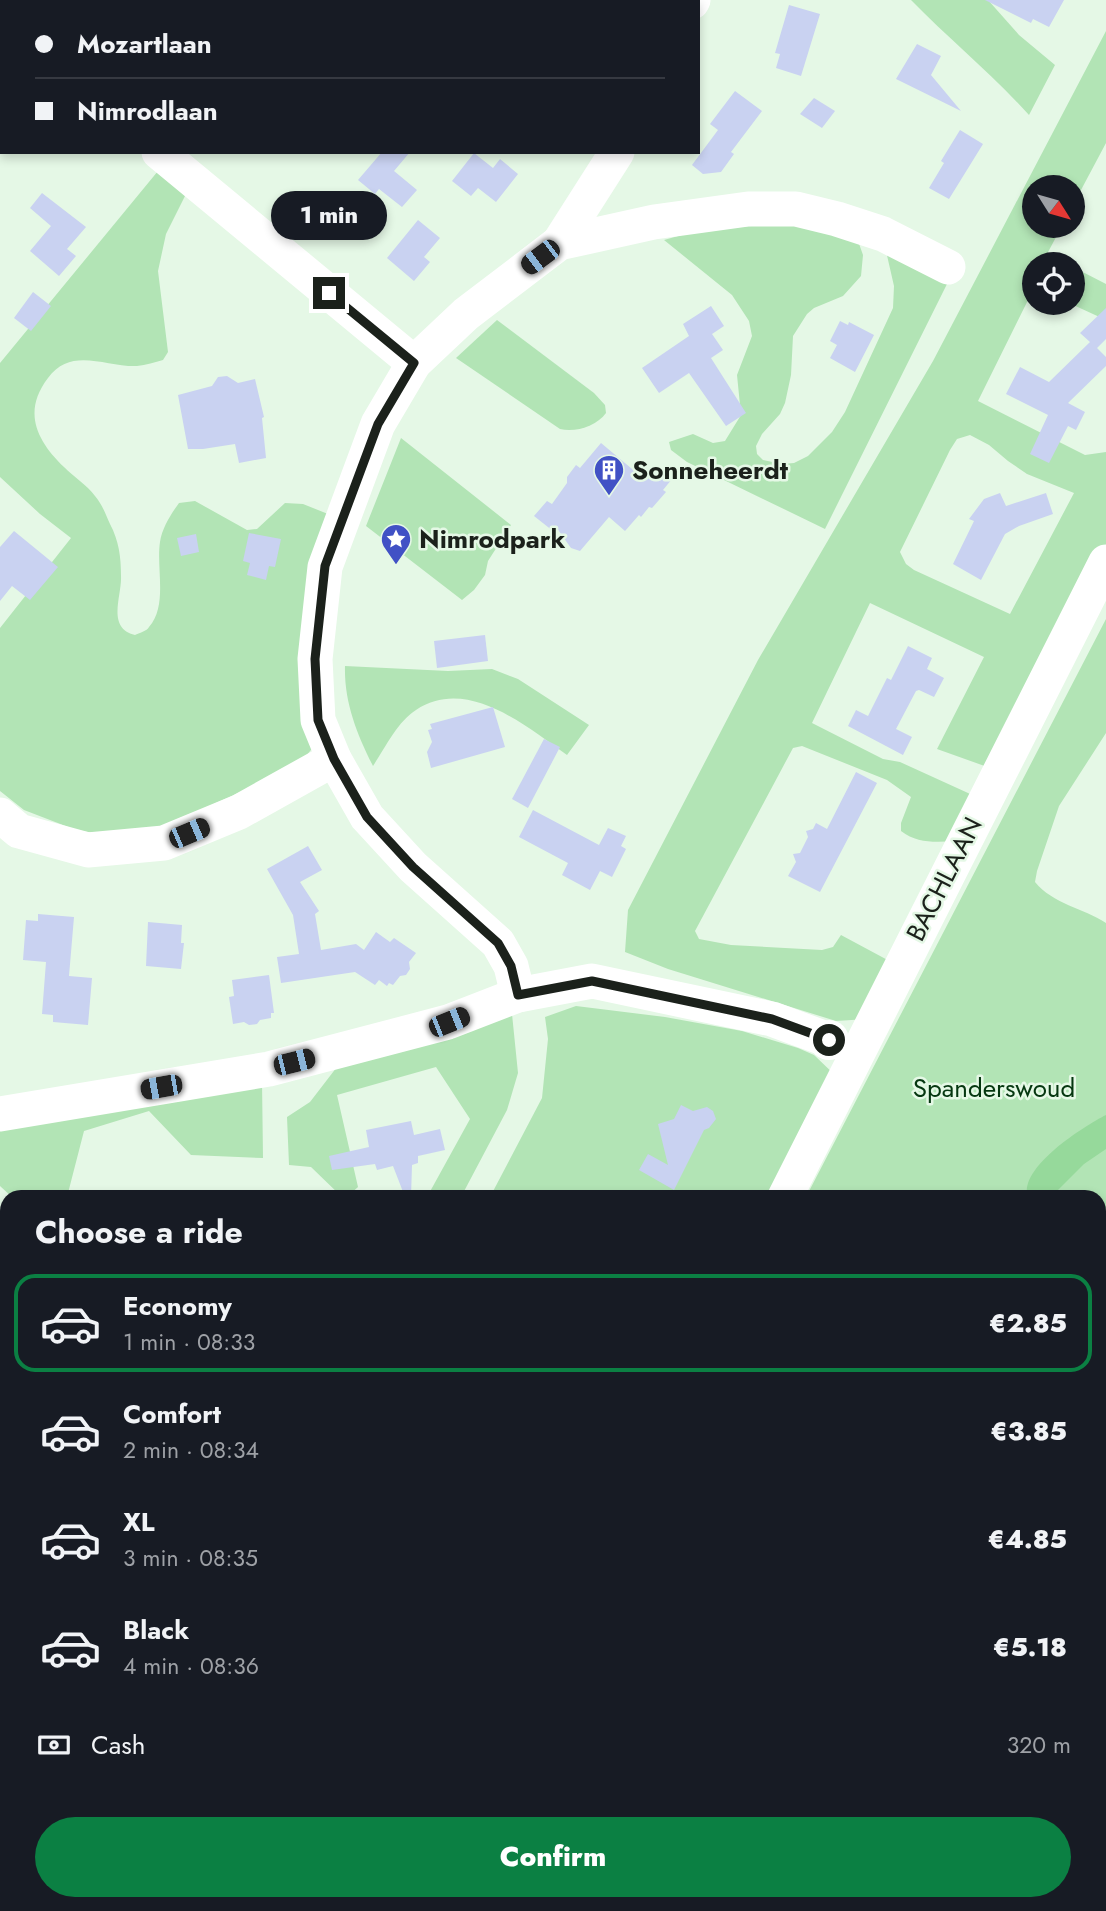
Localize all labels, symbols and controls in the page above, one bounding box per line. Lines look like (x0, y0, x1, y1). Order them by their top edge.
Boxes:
text: Mozartlaan (77, 25, 212, 63)
text: Nimrodlaan (77, 92, 218, 130)
north arrow (1022, 175, 1085, 238)
map controls (1022, 175, 1085, 315)
callout: 1 min (271, 191, 387, 240)
text: 1 min (300, 198, 358, 232)
car (517, 236, 564, 278)
button: locate (1022, 252, 1085, 315)
route end (313, 277, 345, 309)
place label: Sonneheerdt (632, 451, 789, 489)
building icon: Sonneheerdt (592, 453, 626, 497)
place label: Nimrodpark (419, 520, 566, 558)
place icon: Nimrodpark (379, 522, 413, 566)
street label: BACHLAAN (897, 810, 991, 948)
car (166, 815, 213, 851)
car (426, 1004, 473, 1040)
route start (813, 1024, 845, 1056)
car (272, 1047, 317, 1077)
park label: Spanderswoud (913, 1069, 1075, 1107)
car (139, 1073, 184, 1101)
text: Choose a ride (35, 1209, 243, 1255)
text: Economy (123, 1287, 232, 1325)
icon: car (39, 1292, 102, 1355)
text: €2.85 (989, 1304, 1067, 1342)
text: 1 min · 08:33 (123, 1325, 255, 1359)
text: Comfort (123, 1395, 221, 1433)
icon: car (39, 1400, 102, 1463)
text: €3.85 (990, 1412, 1067, 1450)
text: 2 min · 08:34 (123, 1433, 259, 1467)
text: XL (123, 1503, 155, 1541)
icon: car (39, 1508, 102, 1571)
text: €4.85 (987, 1520, 1067, 1558)
text: 3 min · 08:35 (123, 1541, 258, 1575)
text: Black (123, 1611, 189, 1649)
icon: car (39, 1616, 102, 1679)
text: €5.18 (993, 1628, 1067, 1666)
text: 4 min · 08:36 (123, 1649, 259, 1683)
icon: cash (35, 1726, 73, 1764)
text: Cash (91, 1726, 145, 1764)
text: 320 m (1007, 1728, 1071, 1762)
button: Confirm (35, 1817, 1071, 1897)

